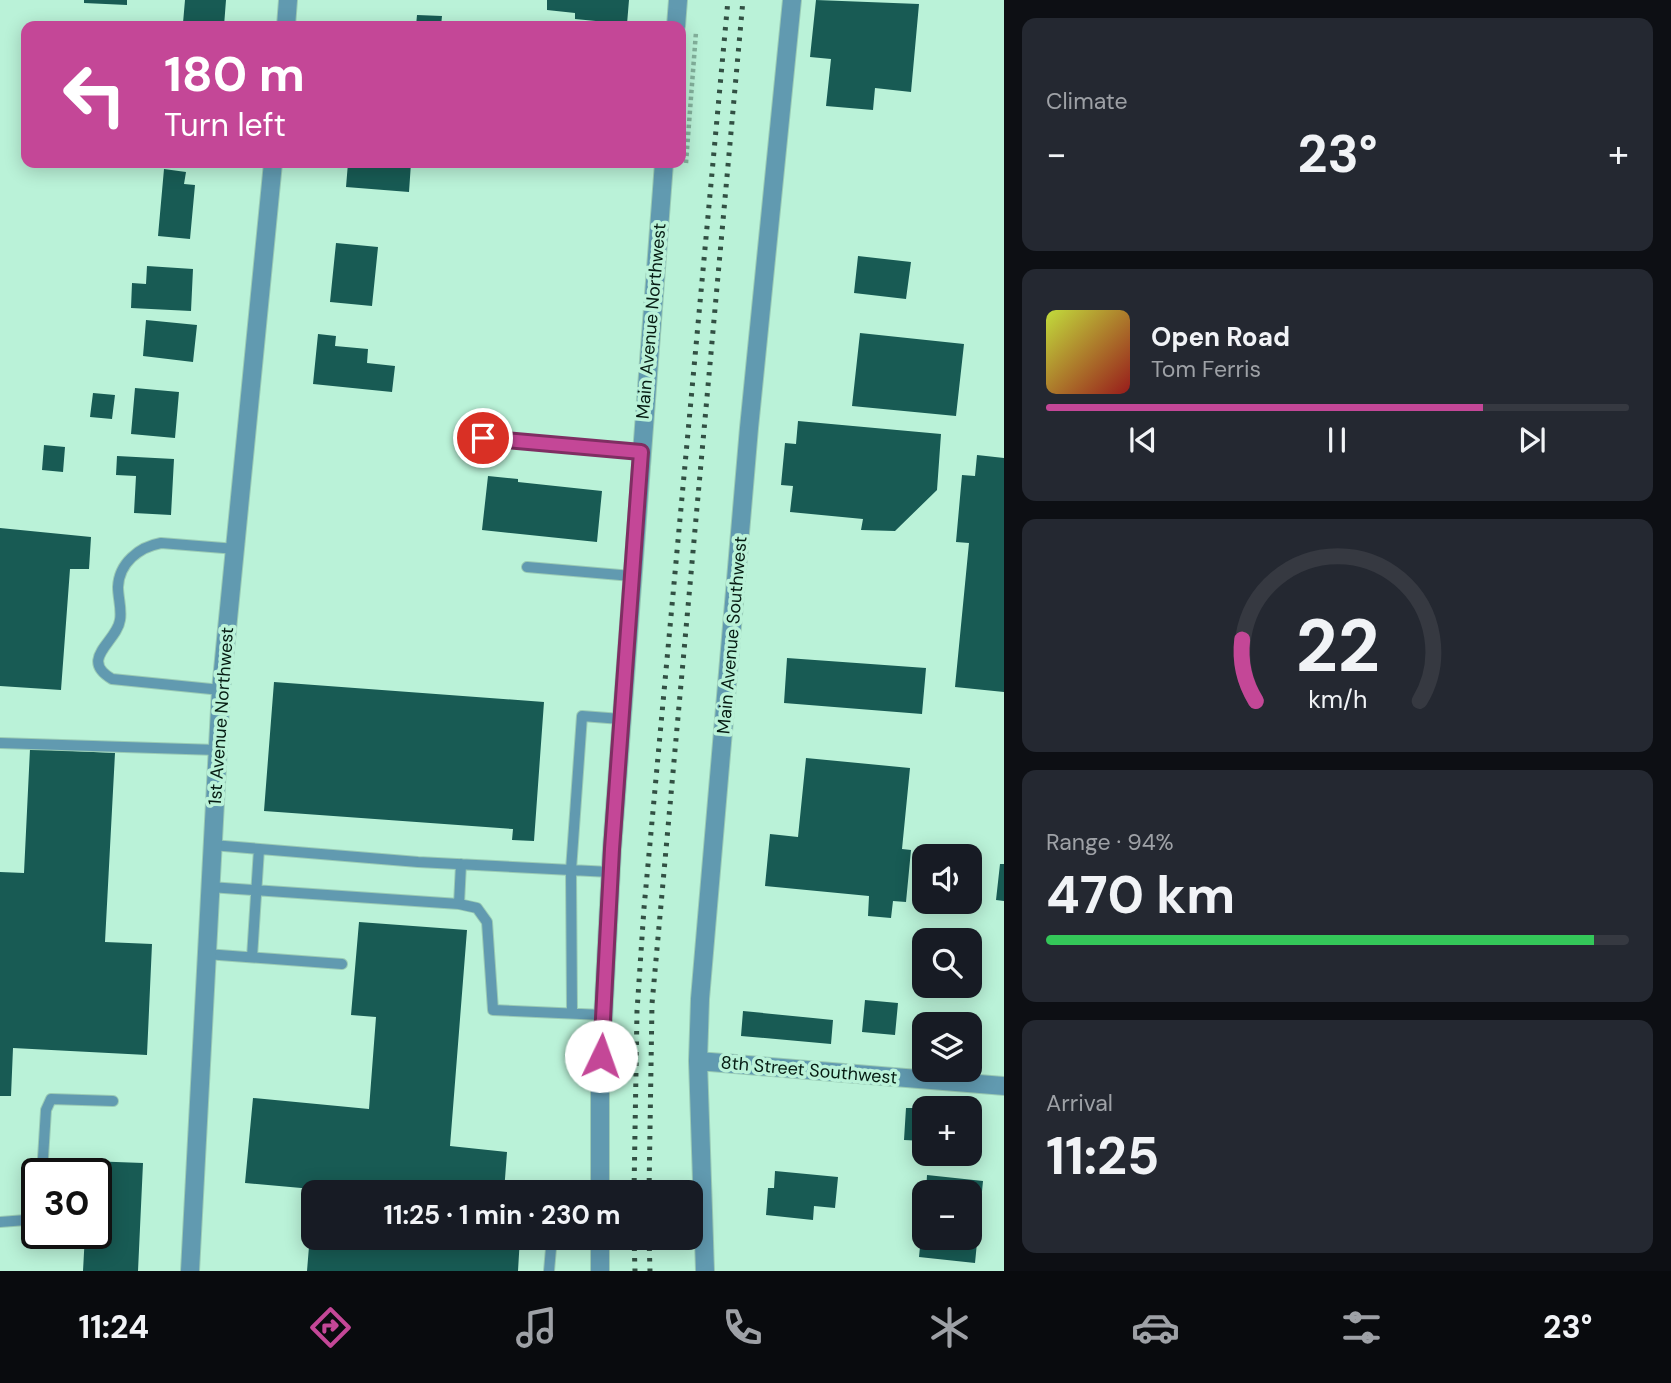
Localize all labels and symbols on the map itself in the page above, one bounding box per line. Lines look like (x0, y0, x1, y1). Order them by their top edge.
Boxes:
street label: Main Avenue Northwest (630, 222, 672, 420)
pin (453, 408, 513, 468)
street label: Main Avenue Southwest (711, 535, 753, 735)
street label: 1st Avenue Northwest (203, 626, 239, 806)
position arrow (564, 1019, 638, 1093)
street label: 8th Street Southwest (720, 1050, 898, 1090)
speed limit sign: 30 (21, 1158, 112, 1249)

